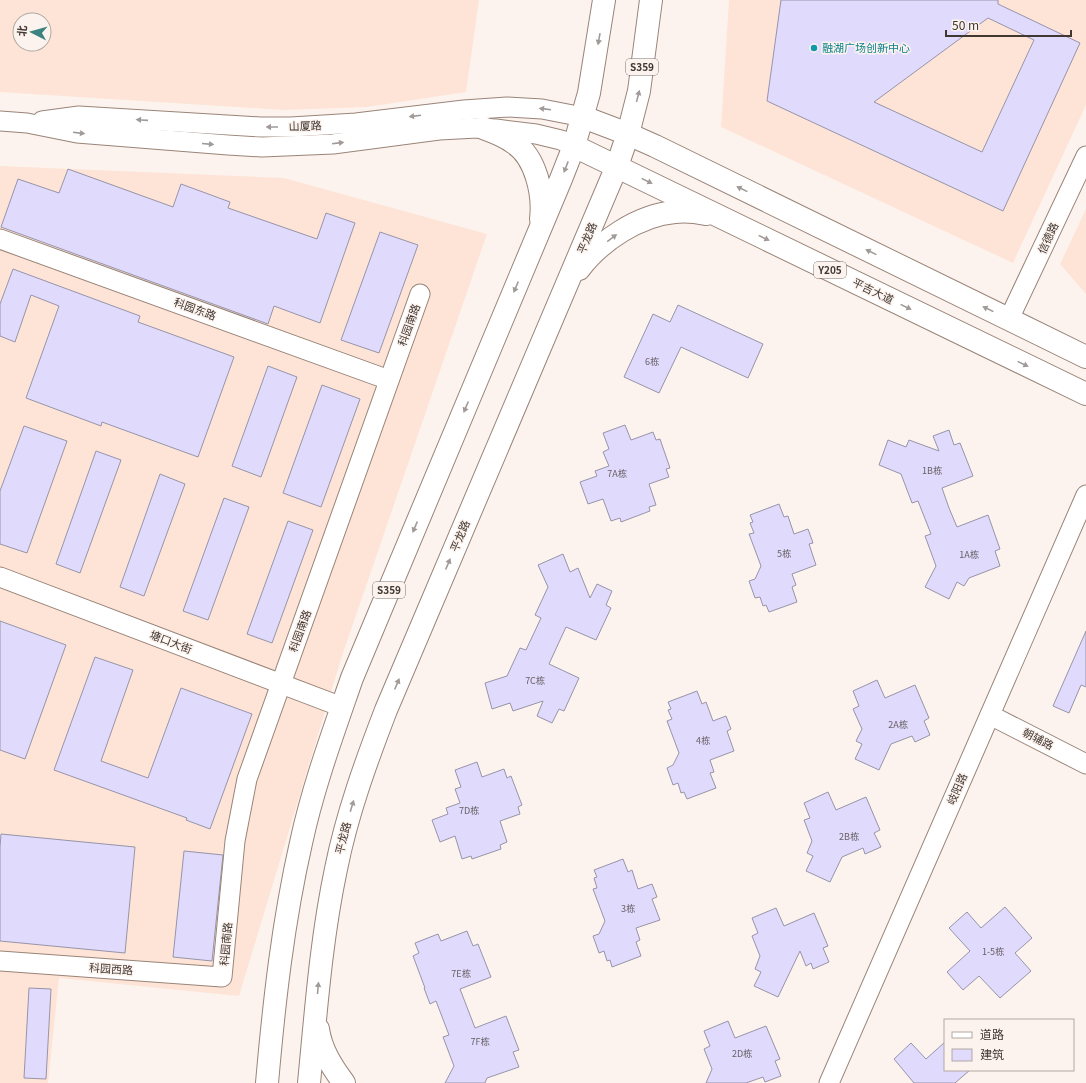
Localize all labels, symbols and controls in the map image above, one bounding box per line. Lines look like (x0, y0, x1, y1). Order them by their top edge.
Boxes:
north arrow (12, 12, 52, 52)
scale bar (946, 12, 1071, 38)
text: 50 m (952, 16, 979, 33)
text: 北 (13, 25, 30, 37)
one-way arrow (596, 33, 602, 45)
place label: 融湖广场创新中心 (822, 39, 910, 55)
marker: 融湖广场创新中心 (809, 43, 819, 53)
road number: S359 (626, 59, 658, 75)
one-way arrow (635, 90, 641, 102)
one-way arrow (539, 106, 551, 112)
one-way arrow (409, 113, 421, 119)
one-way arrow (136, 116, 148, 123)
street label: 山厦路 (288, 116, 322, 134)
one-way arrow (265, 124, 278, 130)
one-way arrow (73, 130, 85, 136)
one-way arrow (202, 140, 214, 147)
one-way arrow (332, 140, 344, 146)
one-way arrow (563, 162, 569, 174)
one-way arrow (641, 178, 653, 184)
one-way arrow (736, 186, 747, 192)
street label: 平龙路 (572, 219, 600, 256)
street label: 信德路 (1033, 219, 1061, 256)
one-way arrow (607, 234, 617, 242)
one-way arrow (758, 235, 770, 241)
one-way arrow (865, 249, 877, 255)
road number: Y205 (814, 262, 846, 278)
street label: 平吉大道 (850, 273, 897, 307)
one-way arrow (513, 282, 519, 293)
street label: 科园东路 (172, 293, 219, 323)
street label: 科园南路 (393, 301, 423, 348)
one-way arrow (900, 304, 912, 310)
one-way arrow (982, 306, 994, 312)
house number: 6栋 (645, 355, 659, 368)
one-way arrow (1017, 361, 1029, 367)
one-way arrow (462, 401, 469, 413)
house number: 1B栋 (922, 464, 942, 477)
house number: 7A栋 (607, 467, 627, 480)
street label: 平龙路 (445, 517, 473, 554)
one-way arrow (412, 521, 418, 532)
house number: 5栋 (777, 547, 791, 560)
house number: 1A栋 (959, 548, 979, 561)
one-way arrow (445, 558, 451, 570)
road number: S359 (373, 582, 405, 598)
street label: 科园南路 (284, 607, 314, 654)
street label: 塘口大街 (148, 626, 195, 656)
house number: 7C栋 (525, 674, 545, 687)
one-way arrow (394, 677, 400, 689)
house number: 2A栋 (888, 718, 908, 731)
street label: 朝辅路 (1020, 723, 1057, 753)
house number: 4栋 (696, 734, 710, 747)
street label: 岐阳路 (942, 770, 970, 807)
one-way arrow (349, 800, 355, 812)
house number: 7D栋 (459, 804, 479, 817)
street label: 平龙路 (330, 820, 354, 856)
house number: 2B栋 (839, 830, 859, 843)
house number: 3栋 (621, 902, 635, 915)
street label: 科园南路 (215, 921, 235, 967)
house number: 1-5栋 (982, 945, 1004, 958)
street label: 科园西路 (89, 958, 134, 978)
house number: 7E栋 (451, 967, 471, 980)
one-way arrow (314, 982, 321, 994)
legend (944, 1019, 1074, 1071)
text: 道路 (980, 1025, 1004, 1042)
house number: 7F栋 (471, 1035, 489, 1048)
text: 建筑 (980, 1045, 1004, 1062)
house number: 2D栋 (732, 1047, 752, 1060)

